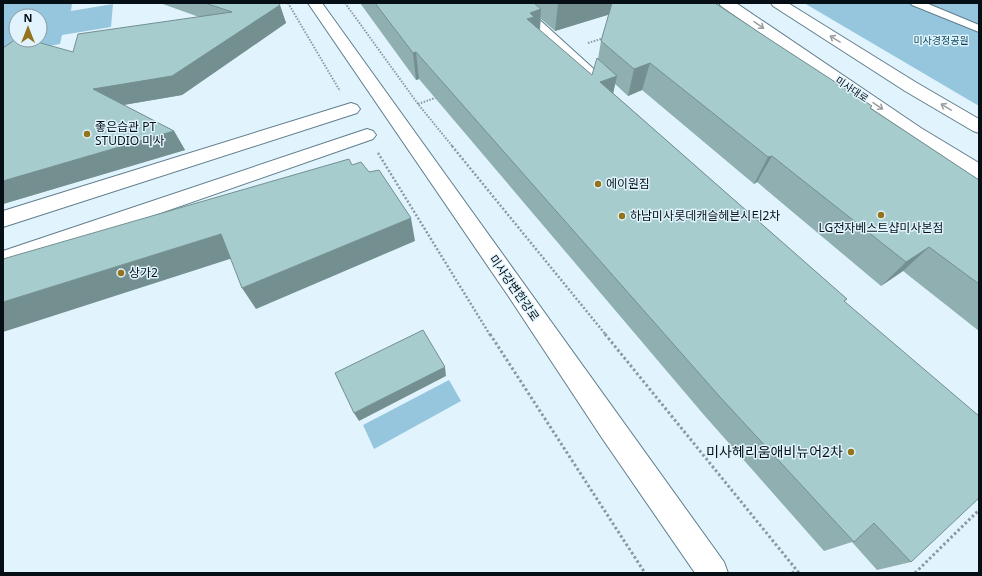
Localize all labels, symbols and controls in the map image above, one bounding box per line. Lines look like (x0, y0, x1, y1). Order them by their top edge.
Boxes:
north arrow (8, 8, 48, 48)
text: N (24, 10, 32, 25)
one-way arrow (753, 21, 764, 29)
park label: 미사경정공원 (913, 33, 969, 47)
one-way arrow (830, 35, 841, 43)
street label: 미사대로 (833, 73, 871, 105)
one-way arrow (872, 102, 883, 110)
one-way arrow (940, 103, 952, 111)
place label: 좋은습관 PT STUDIO 미사 (95, 118, 164, 149)
marker: 좋은습관 PT STUDIO 미사 (82, 129, 92, 139)
place label: 에이원짐 (606, 175, 650, 192)
marker: 에이원짐 (593, 179, 603, 189)
place label: 하남미사롯데캐슬헤븐시티2차 (630, 207, 780, 224)
marker: LG전자베스트샵미사본점 (876, 210, 886, 220)
marker: 하남미사롯데캐슬헤븐시티2차 (617, 211, 627, 221)
place label: LG전자베스트샵미사본점 (818, 219, 944, 236)
street label: 미사강변한강로 (485, 251, 544, 324)
place label: 상가2 (129, 264, 158, 281)
marker: 상가2 (116, 268, 126, 278)
place label: 미사헤리움애비뉴어2차 (706, 442, 843, 461)
marker: 미사헤리움애비뉴어2차 (846, 447, 856, 457)

